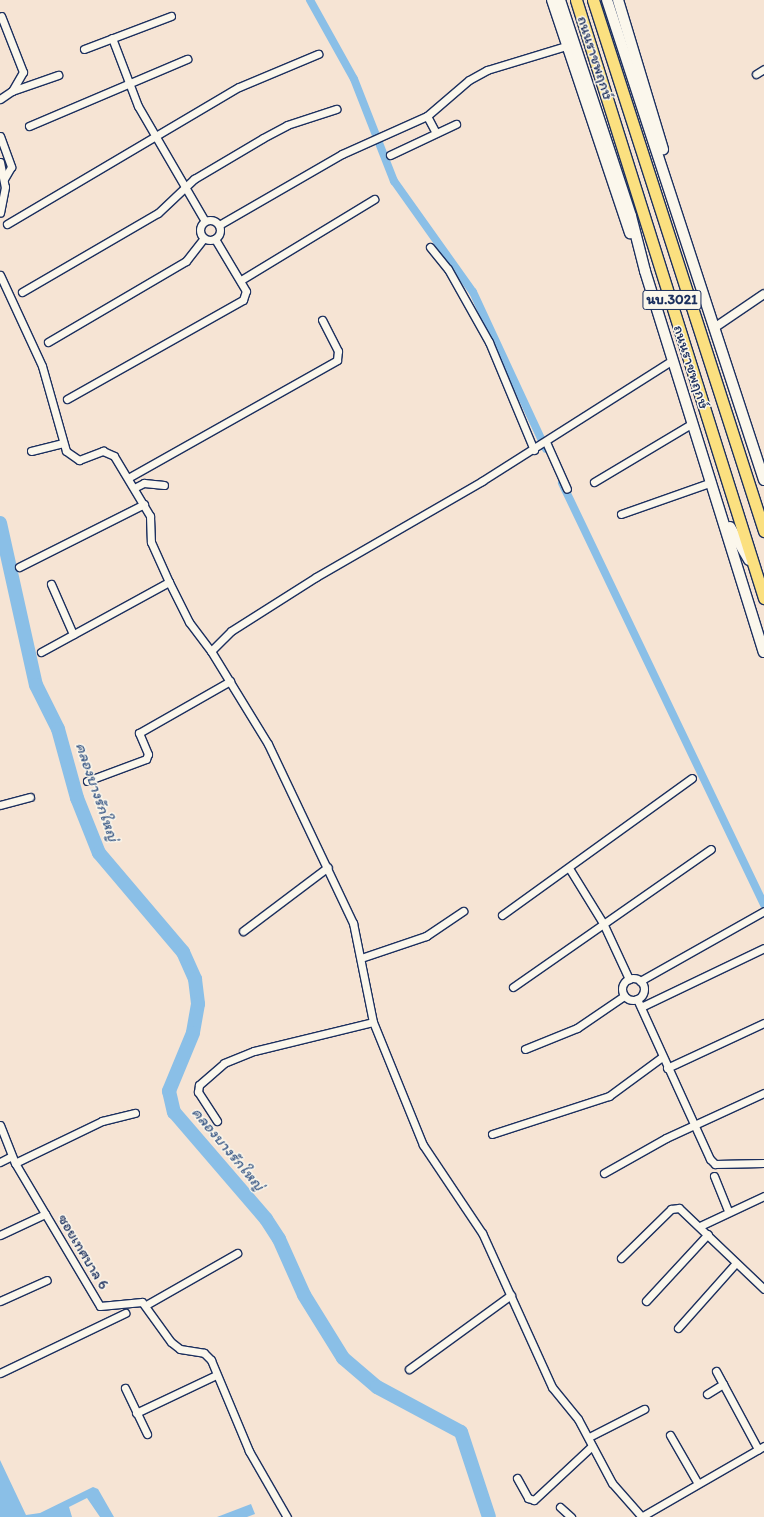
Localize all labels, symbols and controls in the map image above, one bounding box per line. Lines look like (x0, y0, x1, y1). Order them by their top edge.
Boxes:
street label: ถนนราชพฤกษ์ (573, 14, 617, 102)
road number: นบ.3021 (642, 288, 702, 312)
street label: ถนนราชพฤกษ์ (669, 323, 713, 411)
water label: คลองบางรักใหญ่ (71, 740, 123, 844)
water label: คลองบางรักใหญ่ (187, 1103, 269, 1195)
street label: ซอยเทศบาล 6 (54, 1211, 112, 1293)

